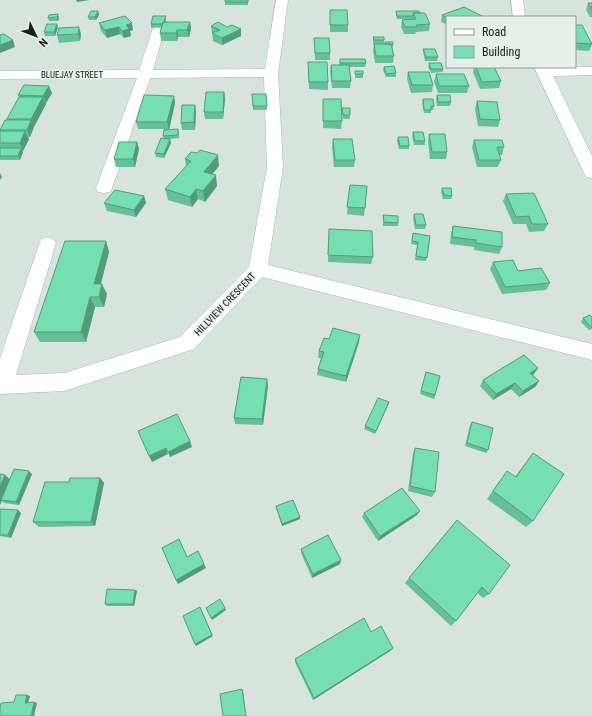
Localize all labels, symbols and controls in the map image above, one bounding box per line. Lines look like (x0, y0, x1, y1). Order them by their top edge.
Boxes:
north arrow (16, 16, 56, 56)
legend (446, 16, 576, 68)
text: Road (482, 25, 506, 39)
text: N (36, 36, 50, 50)
text: Building (482, 45, 520, 59)
street label: BLUEJAY STREET (41, 70, 103, 80)
street label: HILLVIEW CRESCENT (192, 270, 258, 338)

